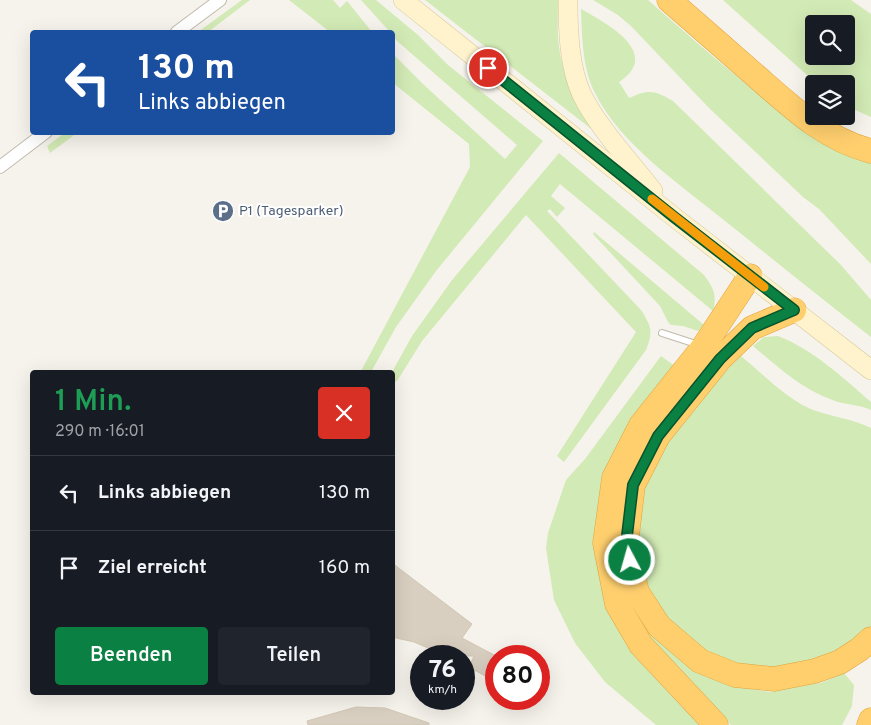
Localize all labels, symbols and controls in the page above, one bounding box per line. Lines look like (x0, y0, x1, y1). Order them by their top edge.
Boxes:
map controls (805, 15, 855, 125)
button: search (805, 15, 855, 65)
text: 130 m (138, 47, 235, 91)
pin (467, 47, 509, 89)
icon: left (55, 50, 120, 115)
icon: arrive (474, 54, 502, 82)
button: layers (805, 75, 855, 125)
text: Links abbiegen (138, 90, 286, 117)
parking icon: P1 (Tagesparker) (211, 199, 235, 223)
place label: P1 (Tagesparker) (239, 203, 344, 220)
text: 1 Min. (55, 384, 131, 421)
button: close (318, 387, 370, 439)
text: 290 m · 16:01 (55, 422, 145, 442)
icon: left (55, 479, 83, 507)
text: Links abbiegen (98, 481, 231, 505)
text: 130 m (319, 481, 370, 505)
position arrow (603, 533, 655, 585)
icon: arrive (55, 554, 83, 582)
text: Ziel erreicht (98, 556, 207, 580)
text: 160 m (319, 556, 370, 580)
button: Beenden (55, 627, 208, 685)
button: Teilen (218, 627, 370, 685)
speed limit sign: 80 (485, 645, 550, 710)
text: 76 (429, 655, 456, 687)
text: km/h (428, 682, 457, 698)

